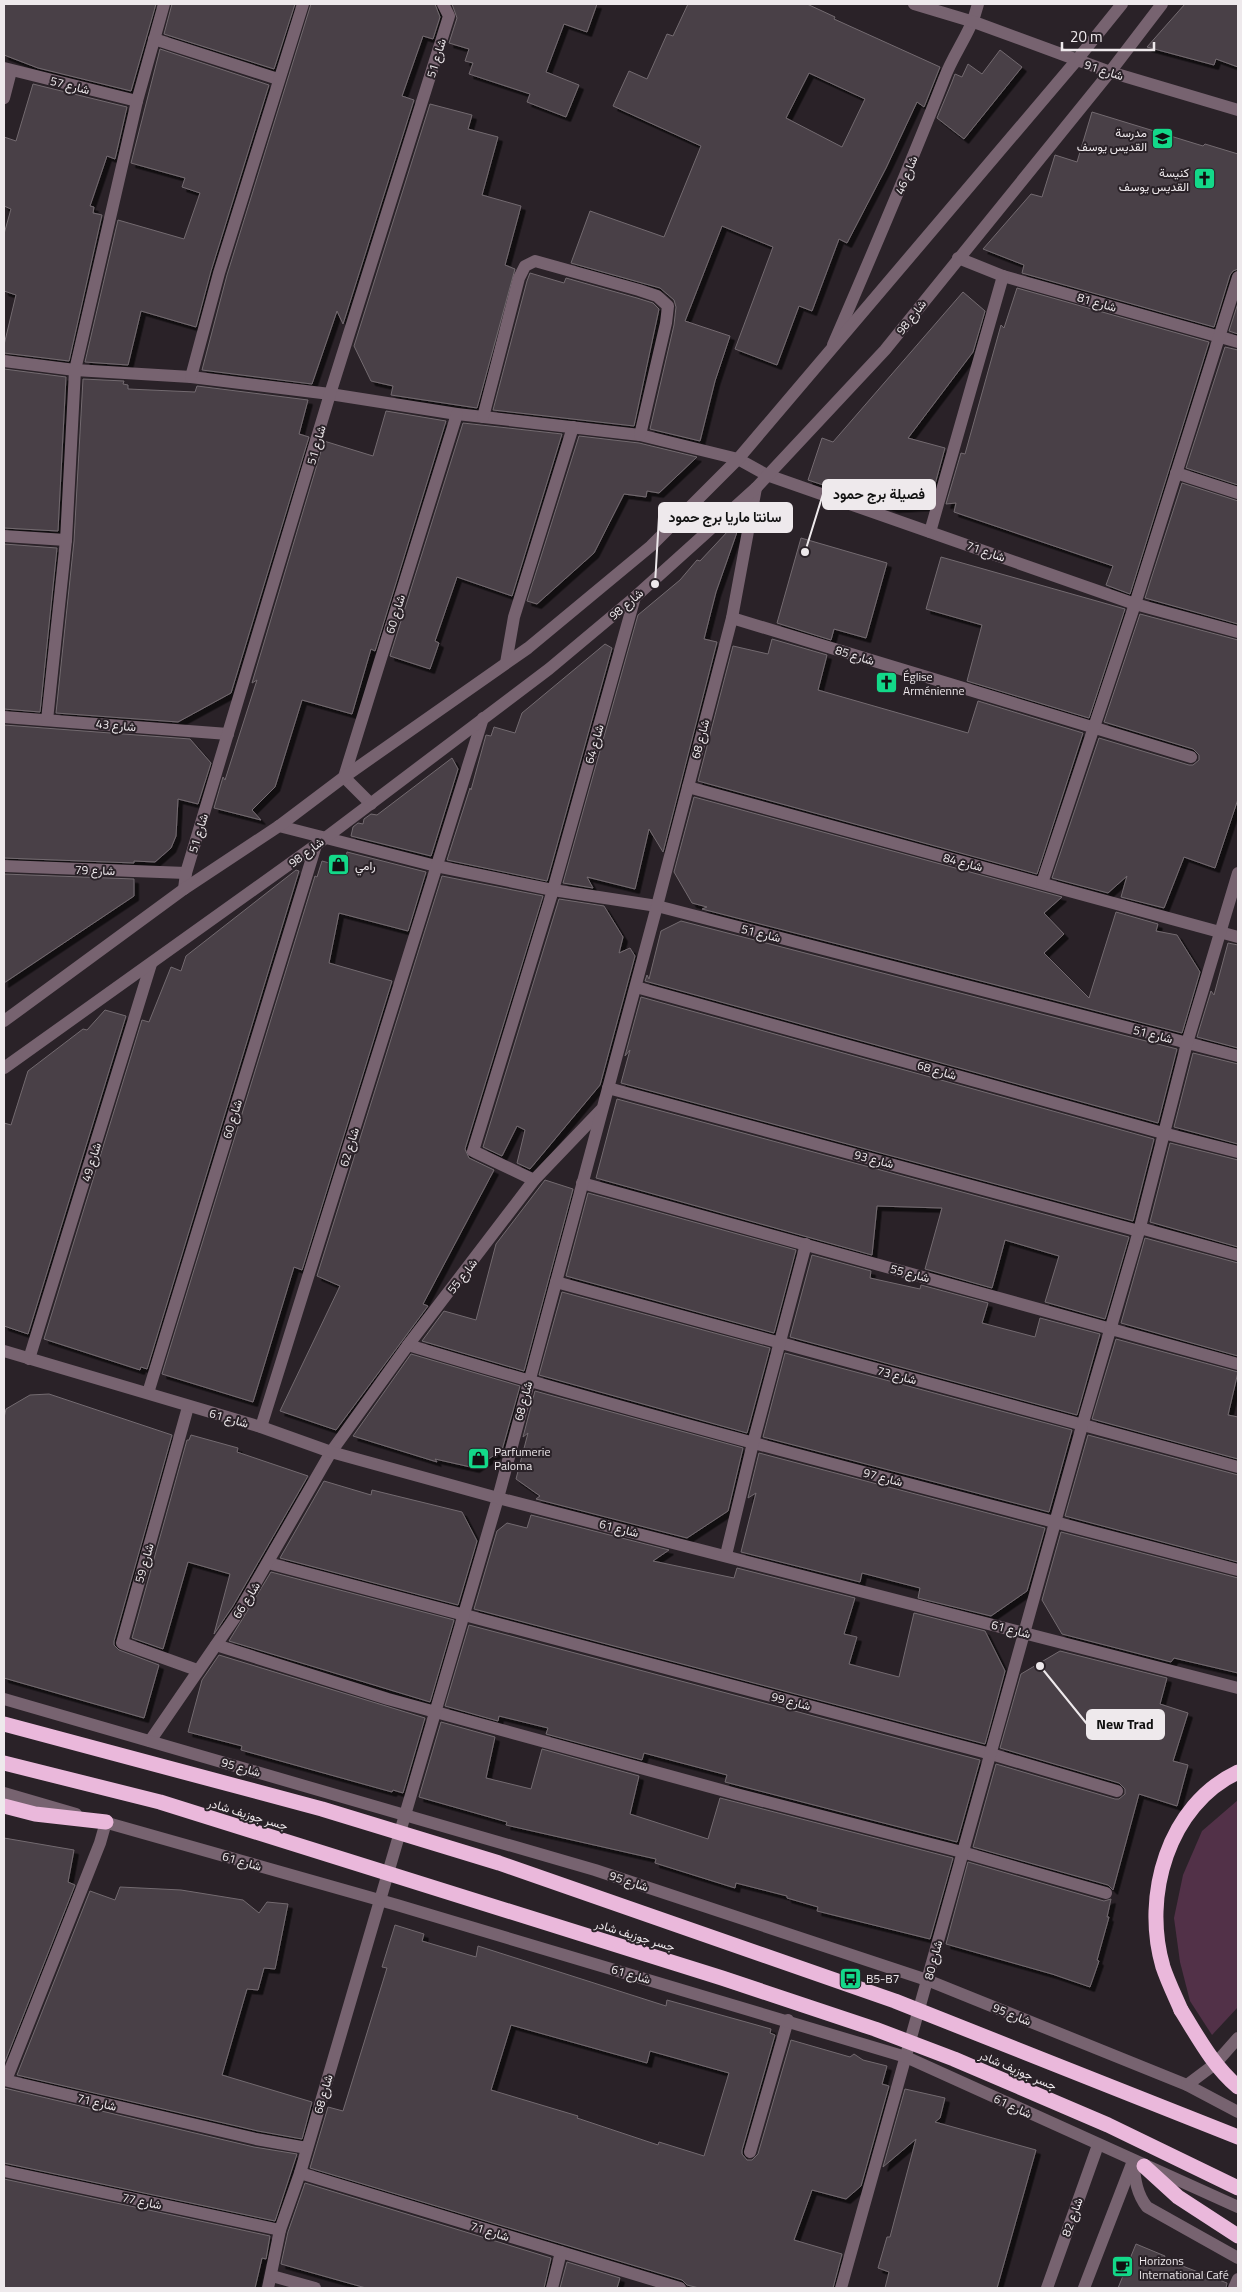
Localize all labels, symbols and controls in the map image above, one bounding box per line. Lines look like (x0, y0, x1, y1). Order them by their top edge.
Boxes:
scale bar (1062, 20, 1154, 52)
text: 20 m (1070, 25, 1103, 48)
street label: شارع 51 (421, 36, 451, 80)
street label: شارع 91 (1082, 55, 1126, 85)
street label: شارع 57 (48, 71, 92, 99)
place label: مدرسة القديس يوسف (1077, 123, 1147, 156)
school or university icon: مدرسة القديس يوسف (1151, 127, 1175, 151)
street label: شارع 46 (890, 153, 922, 197)
place label: كنيسة القديس يوسف (1119, 163, 1189, 196)
church icon: كنيسة القديس يوسف (1193, 167, 1217, 191)
street label: شارع 81 (1075, 287, 1119, 317)
street label: شارع 98 (891, 295, 931, 339)
street label: شارع 51 (301, 423, 331, 467)
callout: فصيلة برج حمود (823, 480, 935, 509)
text: فصيلة برج حمود (833, 483, 925, 504)
callout: سانتا ماريا برج حمود (659, 503, 792, 532)
text: سانتا ماريا برج حمود (669, 506, 781, 527)
street label: شارع 71 (964, 535, 1008, 567)
street label: شارع 98 (605, 584, 647, 624)
street label: شارع 60 (380, 592, 410, 636)
street label: شارع 85 (833, 640, 877, 670)
place label: Église Arménienne (903, 667, 964, 700)
church icon: Église Arménienne (875, 671, 899, 695)
street label: شارع 43 (95, 714, 137, 736)
street label: شارع 68 (686, 717, 714, 761)
street label: شارع 64 (579, 722, 609, 766)
street label: شارع 51 (183, 811, 213, 855)
street label: شارع 98 (284, 832, 328, 872)
street label: شارع 84 (941, 848, 985, 876)
shop icon: رامي (327, 853, 351, 877)
place label: رامي (355, 856, 376, 876)
street label: شارع 79 (75, 860, 115, 880)
street label: شارع 51 (739, 919, 783, 947)
street label: شارع 51 (1131, 1020, 1175, 1048)
street label: شارع 68 (915, 1055, 959, 1085)
street label: شارع 60 (217, 1097, 247, 1141)
street label: شارع 62 (334, 1125, 364, 1169)
street label: شارع 49 (76, 1140, 106, 1184)
street label: شارع 93 (852, 1145, 896, 1173)
street label: شارع 55 (442, 1254, 482, 1298)
street label: شارع 55 (888, 1259, 932, 1287)
street label: شارع 73 (875, 1361, 919, 1389)
street label: شارع 68 (509, 1379, 537, 1423)
street label: شارع 61 (207, 1403, 251, 1433)
place label: Parfumerie Paloma (494, 1442, 551, 1475)
shop icon: Parfumerie Paloma (466, 1446, 490, 1470)
street label: شارع 97 (861, 1463, 905, 1491)
street label: شارع 61 (597, 1514, 641, 1542)
street label: شارع 59 (129, 1541, 159, 1585)
street label: شارع 66 (227, 1578, 265, 1622)
street label: شارع 61 (989, 1615, 1033, 1643)
street label: شارع 99 (769, 1687, 813, 1715)
callout: New Trad (1087, 1710, 1164, 1739)
text: New Trad (1096, 1713, 1154, 1734)
street label: شارع 95 (219, 1752, 263, 1782)
street label: جسر جوزيف شادر (205, 1793, 290, 1835)
street label: شارع 61 (220, 1846, 264, 1876)
street label: شارع 95 (607, 1866, 651, 1896)
street label: جسر جوزيف شادر (592, 1914, 677, 1956)
street label: شارع 80 (919, 1938, 947, 1982)
street label: شارع 61 (609, 1959, 653, 1989)
bus stop icon: B5-B7 (838, 1966, 862, 1990)
place label: B5-B7 (866, 1969, 899, 1988)
street label: شارع 95 (990, 1998, 1034, 2030)
street label: جسر جوزيف شادر (975, 2045, 1060, 2095)
street label: شارع 68 (308, 2072, 338, 2116)
street label: شارع 71 (75, 2088, 119, 2116)
street label: شارع 61 (991, 2089, 1035, 2123)
street label: شارع 77 (120, 2188, 164, 2214)
street label: شارع 82 (1056, 2195, 1088, 2239)
street label: شارع 71 (468, 2216, 512, 2246)
place label: Horizons International Café (1139, 2251, 1229, 2284)
cafe icon: Horizons International Café (1111, 2255, 1135, 2279)

